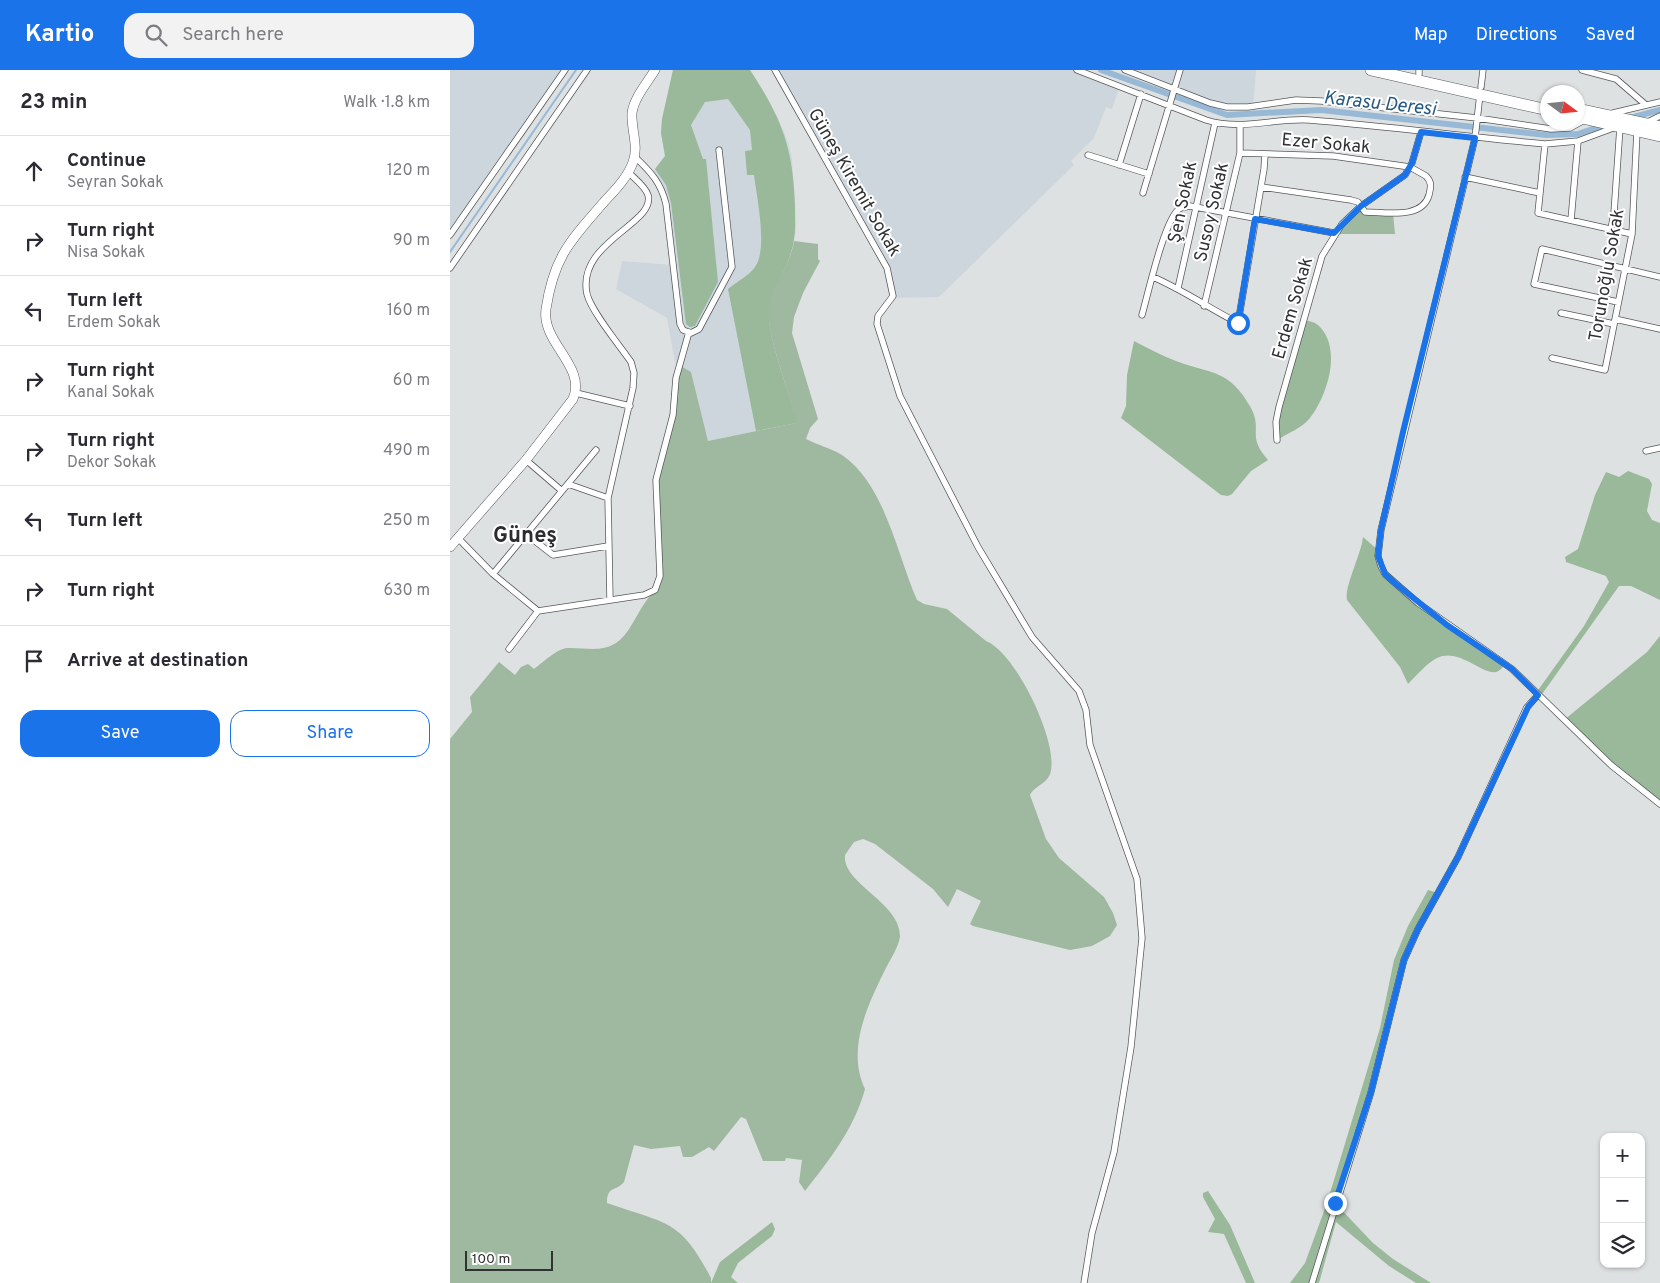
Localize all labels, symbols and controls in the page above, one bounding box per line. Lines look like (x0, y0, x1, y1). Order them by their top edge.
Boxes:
search box (124, 13, 474, 58)
text: Kartio (25, 20, 94, 50)
icon: search (142, 21, 170, 49)
text: Search here (182, 23, 284, 47)
text: Map (1414, 24, 1448, 47)
text: Directions (1476, 24, 1558, 47)
text: Saved (1586, 24, 1635, 47)
north arrow (1540, 85, 1585, 130)
water label: Karasu Deresi (1322, 86, 1439, 122)
text: 23 min (20, 89, 87, 116)
text: Walk · 1.8 km (343, 93, 430, 113)
street label: Güneş Kiremit Sokak (802, 104, 906, 261)
street label: Ezer Sokak (1280, 129, 1371, 160)
text: Continue (67, 149, 146, 173)
icon: ahead (20, 157, 48, 185)
street label: Şen Sokak (1164, 159, 1203, 245)
street label: Susoy Sokak (1190, 160, 1235, 264)
text: 120 m (387, 161, 430, 181)
text: Seyran Sokak (67, 173, 164, 193)
street label: Torunoğlu Sokak (1584, 207, 1630, 343)
text: Turn right (67, 219, 155, 243)
icon: right (20, 227, 48, 255)
text: 90 m (393, 231, 430, 251)
text: Nisa Sokak (67, 243, 145, 263)
street label: Erdem Sokak (1268, 255, 1319, 362)
text: Turn left (67, 289, 143, 313)
icon: left (20, 297, 48, 325)
text: 160 m (387, 301, 430, 321)
route start (1227, 312, 1250, 335)
text: Erdem Sokak (67, 313, 161, 333)
text: Turn right (67, 359, 155, 383)
icon: right (20, 367, 48, 395)
text: 60 m (393, 371, 430, 391)
text: Kanal Sokak (67, 383, 155, 403)
text: Turn right (67, 429, 155, 453)
icon: right (20, 437, 48, 465)
text: 490 m (383, 441, 430, 461)
text: Dekor Sokak (67, 453, 156, 473)
icon: left (20, 507, 48, 535)
text: Turn left (67, 509, 143, 533)
text: 250 m (383, 511, 430, 531)
district label: Güneş (493, 523, 557, 550)
icon: right (20, 577, 48, 605)
text: Turn right (67, 579, 155, 603)
text: 630 m (383, 581, 430, 601)
icon: arrive (20, 647, 48, 675)
text: Arrive at destination (67, 649, 248, 673)
button: Save (20, 710, 220, 757)
button: Share (230, 710, 430, 757)
map controls (1600, 1133, 1645, 1268)
button: + (1600, 1133, 1645, 1178)
button: − (1600, 1178, 1645, 1223)
route end (1324, 1192, 1347, 1215)
button: layers (1600, 1223, 1645, 1268)
scale bar (465, 1248, 552, 1271)
text: 100 m (472, 1251, 510, 1268)

